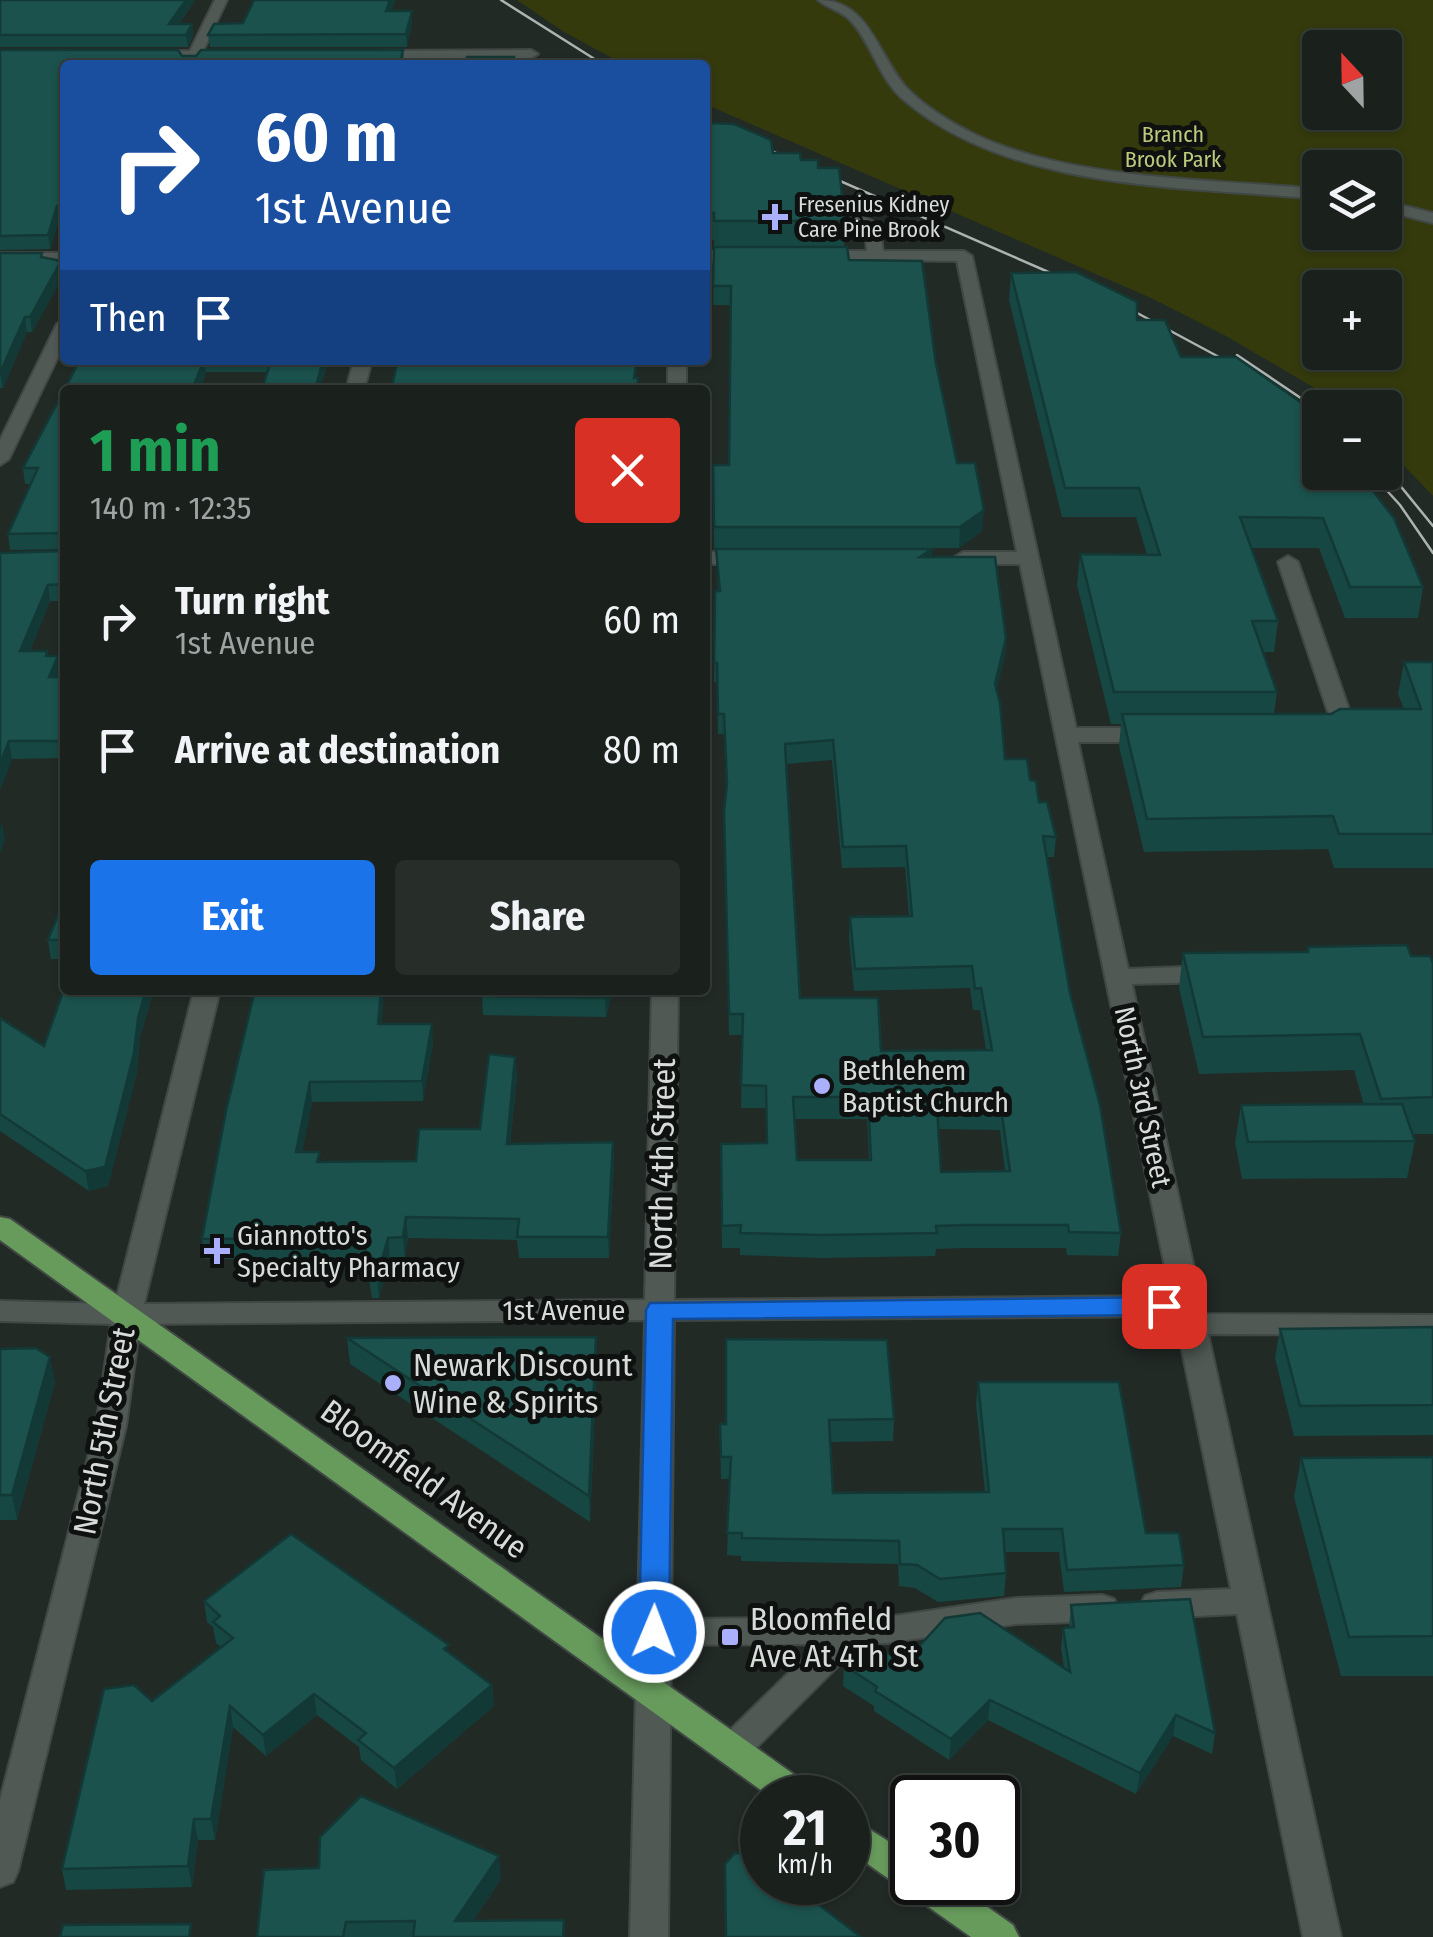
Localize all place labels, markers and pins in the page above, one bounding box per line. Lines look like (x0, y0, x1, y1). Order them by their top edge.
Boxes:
place label: Fresenius Kidney Care Pine Brook (798, 191, 950, 243)
marker: Fresenius Kidney Care Pine Brook (762, 204, 788, 230)
place label: Bethlehem Baptist Church (842, 1054, 1009, 1119)
marker: Bethlehem Baptist Church (811, 1075, 833, 1097)
place label: Giannotto's Specialty Pharmacy (237, 1219, 460, 1284)
marker: Giannotto's Specialty Pharmacy (206, 1240, 228, 1262)
pin (1122, 1264, 1207, 1349)
place label: Newark Discount Wine & Spirits (413, 1346, 633, 1421)
marker: Newark Discount Wine & Spirits (382, 1372, 404, 1394)
place label: Bloomfield Ave At 4Th St (750, 1600, 919, 1675)
marker: Bloomfield Ave At 4Th St (719, 1626, 741, 1648)

